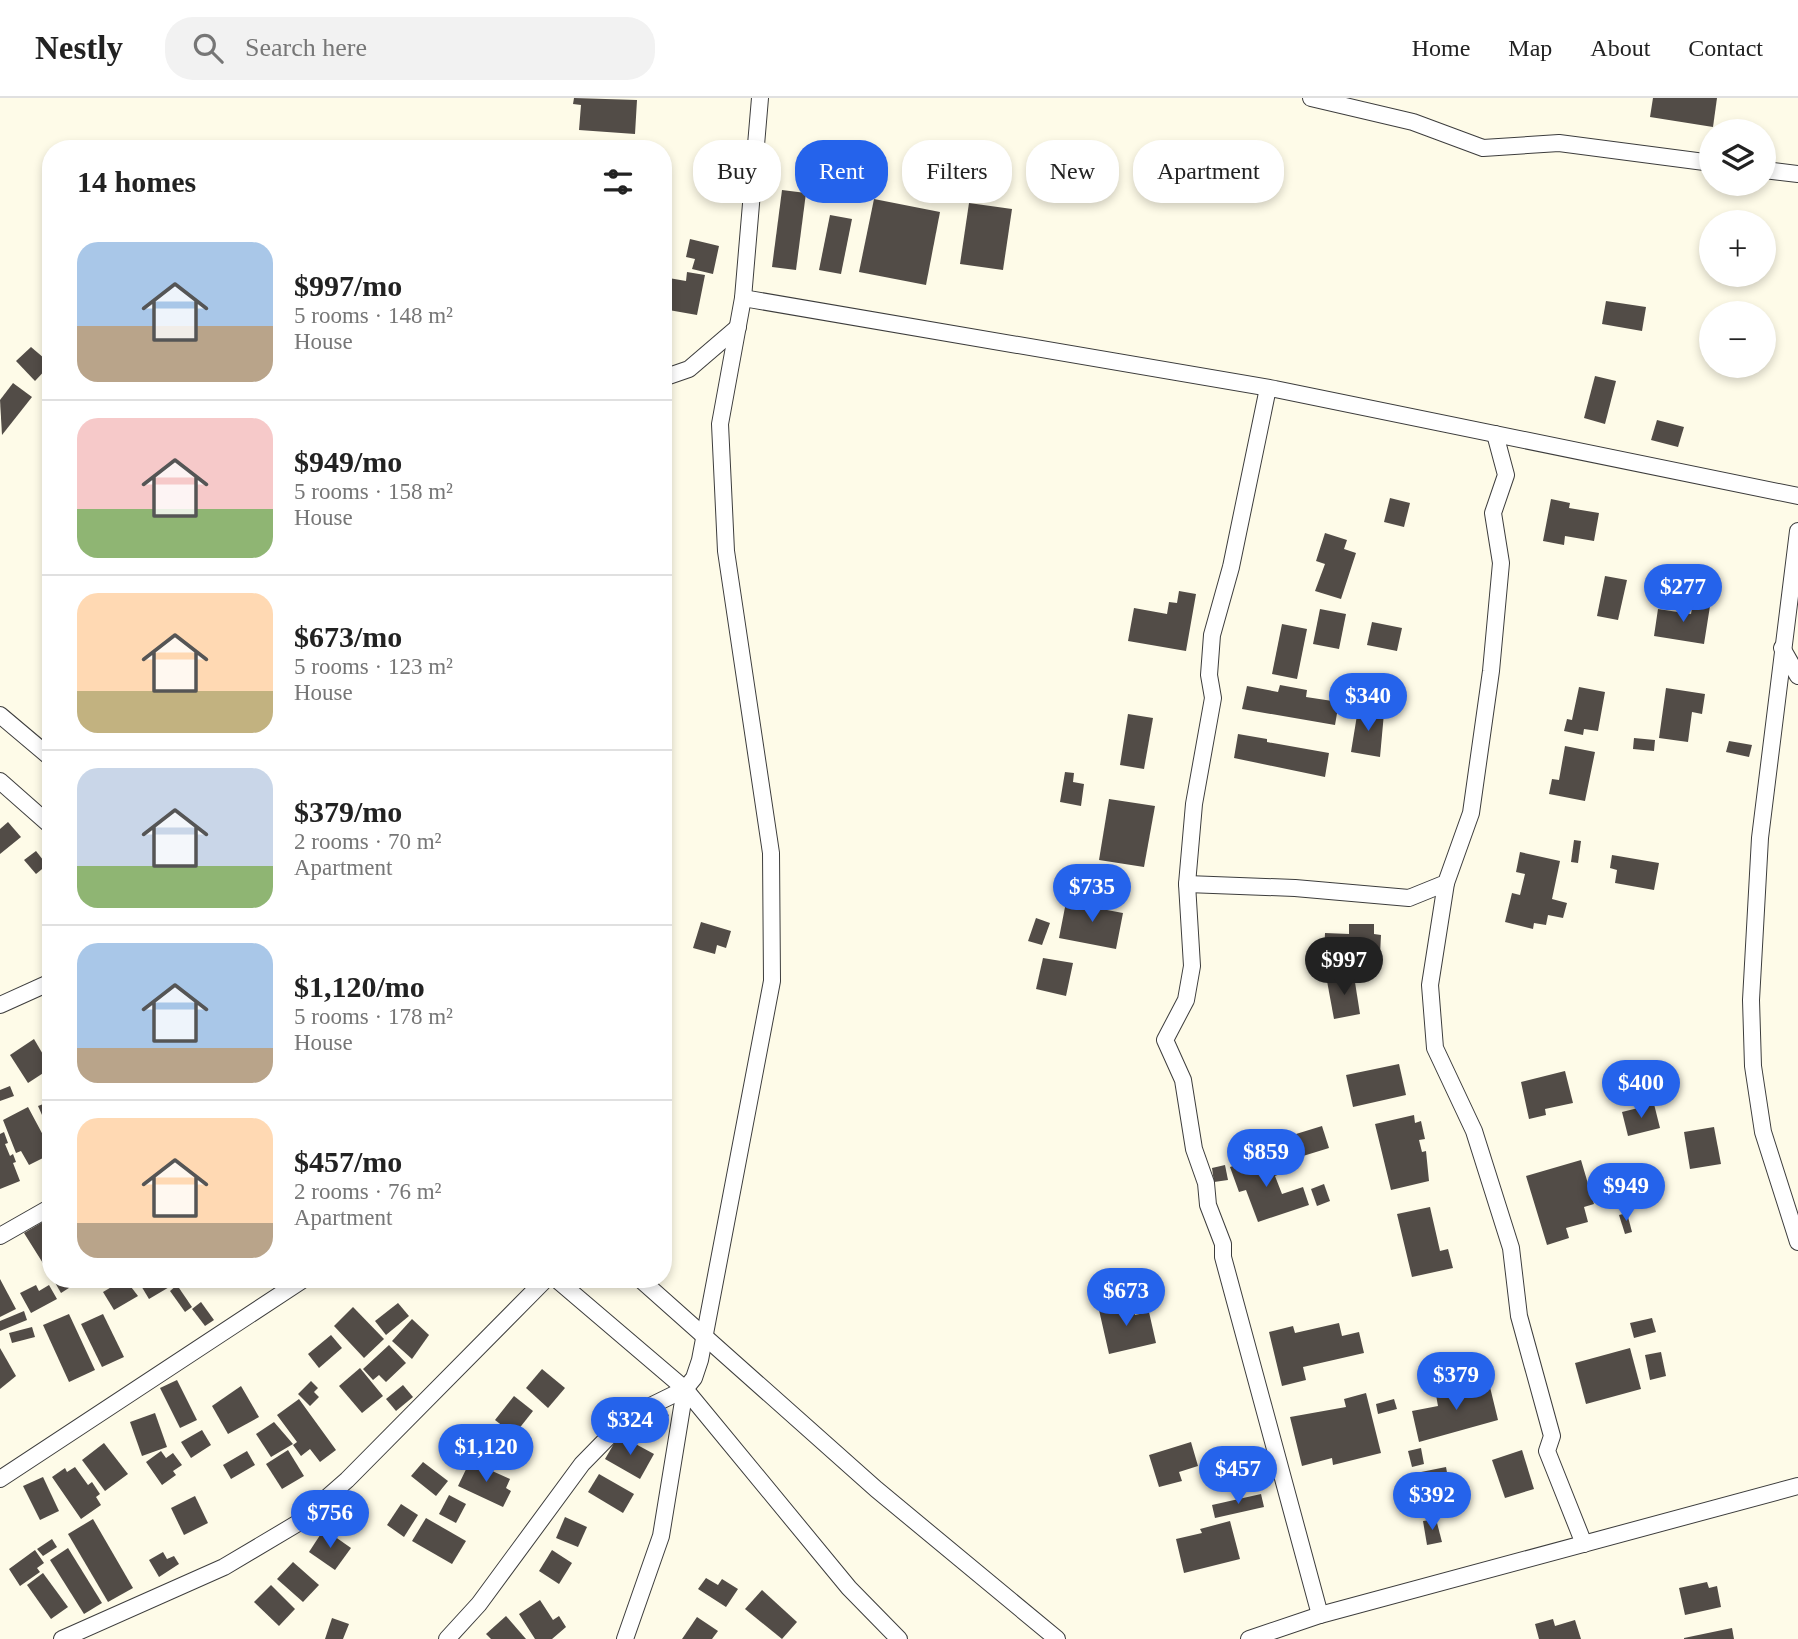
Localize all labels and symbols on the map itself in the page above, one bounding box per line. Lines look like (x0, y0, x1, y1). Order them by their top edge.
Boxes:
pin: $277 (1642, 564, 1724, 624)
pin: $340 (1327, 674, 1409, 733)
pin: $735 (1051, 864, 1133, 924)
pin: $997 (1303, 937, 1385, 997)
pin: $400 (1600, 1060, 1682, 1120)
pin: $859 (1225, 1130, 1307, 1189)
pin: $949 (1585, 1164, 1667, 1223)
pin: $673 (1085, 1268, 1167, 1328)
pin: $379 (1415, 1352, 1497, 1412)
pin: $324 (589, 1398, 671, 1457)
pin: $1,120 (429, 1424, 543, 1484)
pin: $457 (1197, 1446, 1279, 1506)
pin: $392 (1391, 1472, 1473, 1532)
pin: $756 (289, 1490, 371, 1550)

